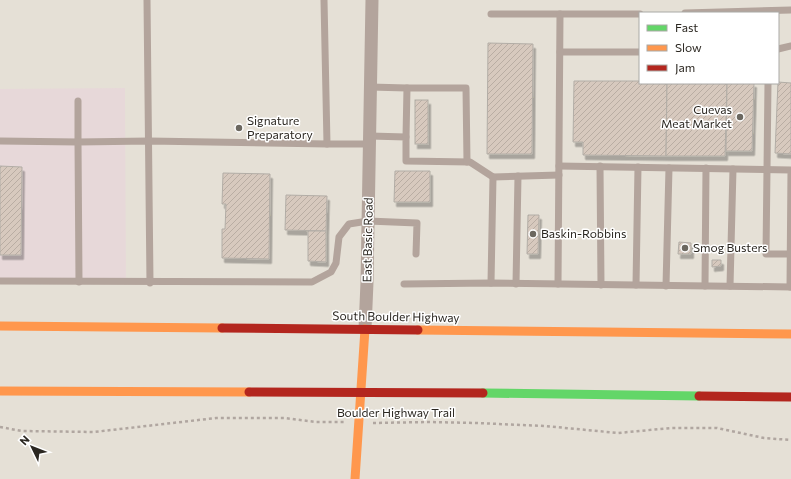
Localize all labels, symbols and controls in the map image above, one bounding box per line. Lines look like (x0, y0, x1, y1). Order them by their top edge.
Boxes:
legend (639, 12, 779, 84)
text: Fast (675, 20, 698, 34)
text: Slow (675, 40, 702, 54)
text: Jam (675, 60, 695, 75)
place label: Cuevas Meat Market (661, 102, 732, 130)
marker: Cuevas Meat Market (735, 112, 745, 122)
place label: Signature Preparatory (247, 113, 313, 141)
marker: Signature Preparatory (234, 123, 244, 133)
street label: East Basic Road (359, 197, 375, 283)
place label: Baskin-Robbins (541, 226, 626, 240)
marker: Baskin-Robbins (528, 229, 538, 239)
place label: Smog Busters (693, 240, 768, 254)
marker: Smog Busters (680, 243, 690, 253)
street label: South Boulder Highway (332, 308, 460, 324)
street label: Boulder Highway Trail (337, 405, 455, 419)
north arrow (12, 427, 52, 467)
text: N (17, 432, 32, 447)

